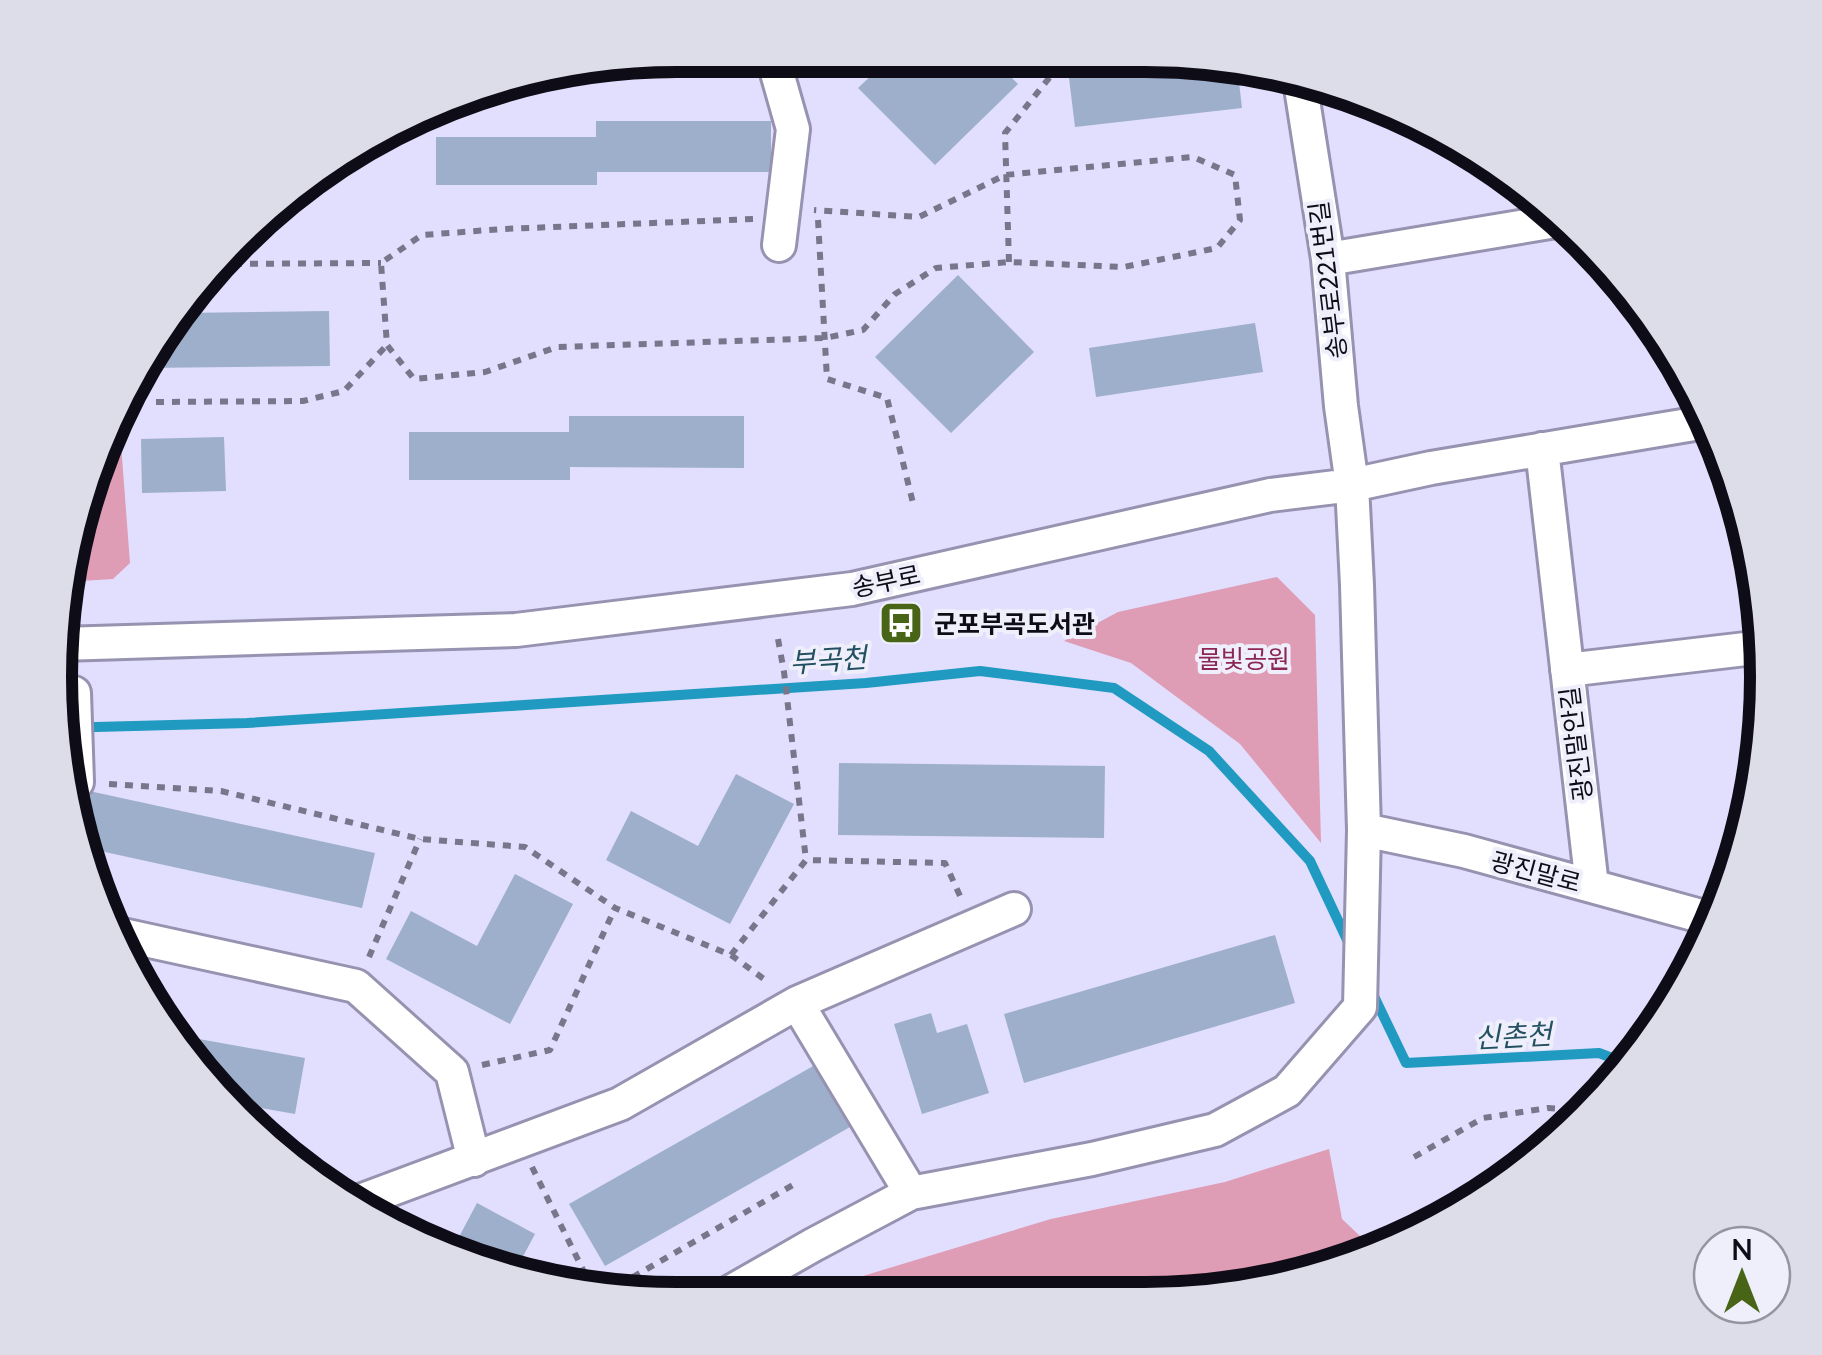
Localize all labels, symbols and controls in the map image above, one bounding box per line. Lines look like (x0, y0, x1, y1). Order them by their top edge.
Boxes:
street label: 송부로221번길 (1302, 200, 1352, 360)
street label: 송부로 (849, 558, 923, 602)
bus stop icon: 군포부곡도서관 (878, 600, 924, 646)
place label: 군포부곡도서관 (934, 608, 1095, 638)
water label: 부곡천 (788, 639, 871, 679)
park label: 물빛공원 (1198, 643, 1290, 673)
street label: 광진말안길 (1553, 685, 1597, 803)
street label: 광진말로 (1488, 845, 1584, 897)
water label: 신촌천 (1474, 1016, 1556, 1054)
north arrow (1692, 1225, 1792, 1325)
text: N (1731, 1232, 1753, 1266)

